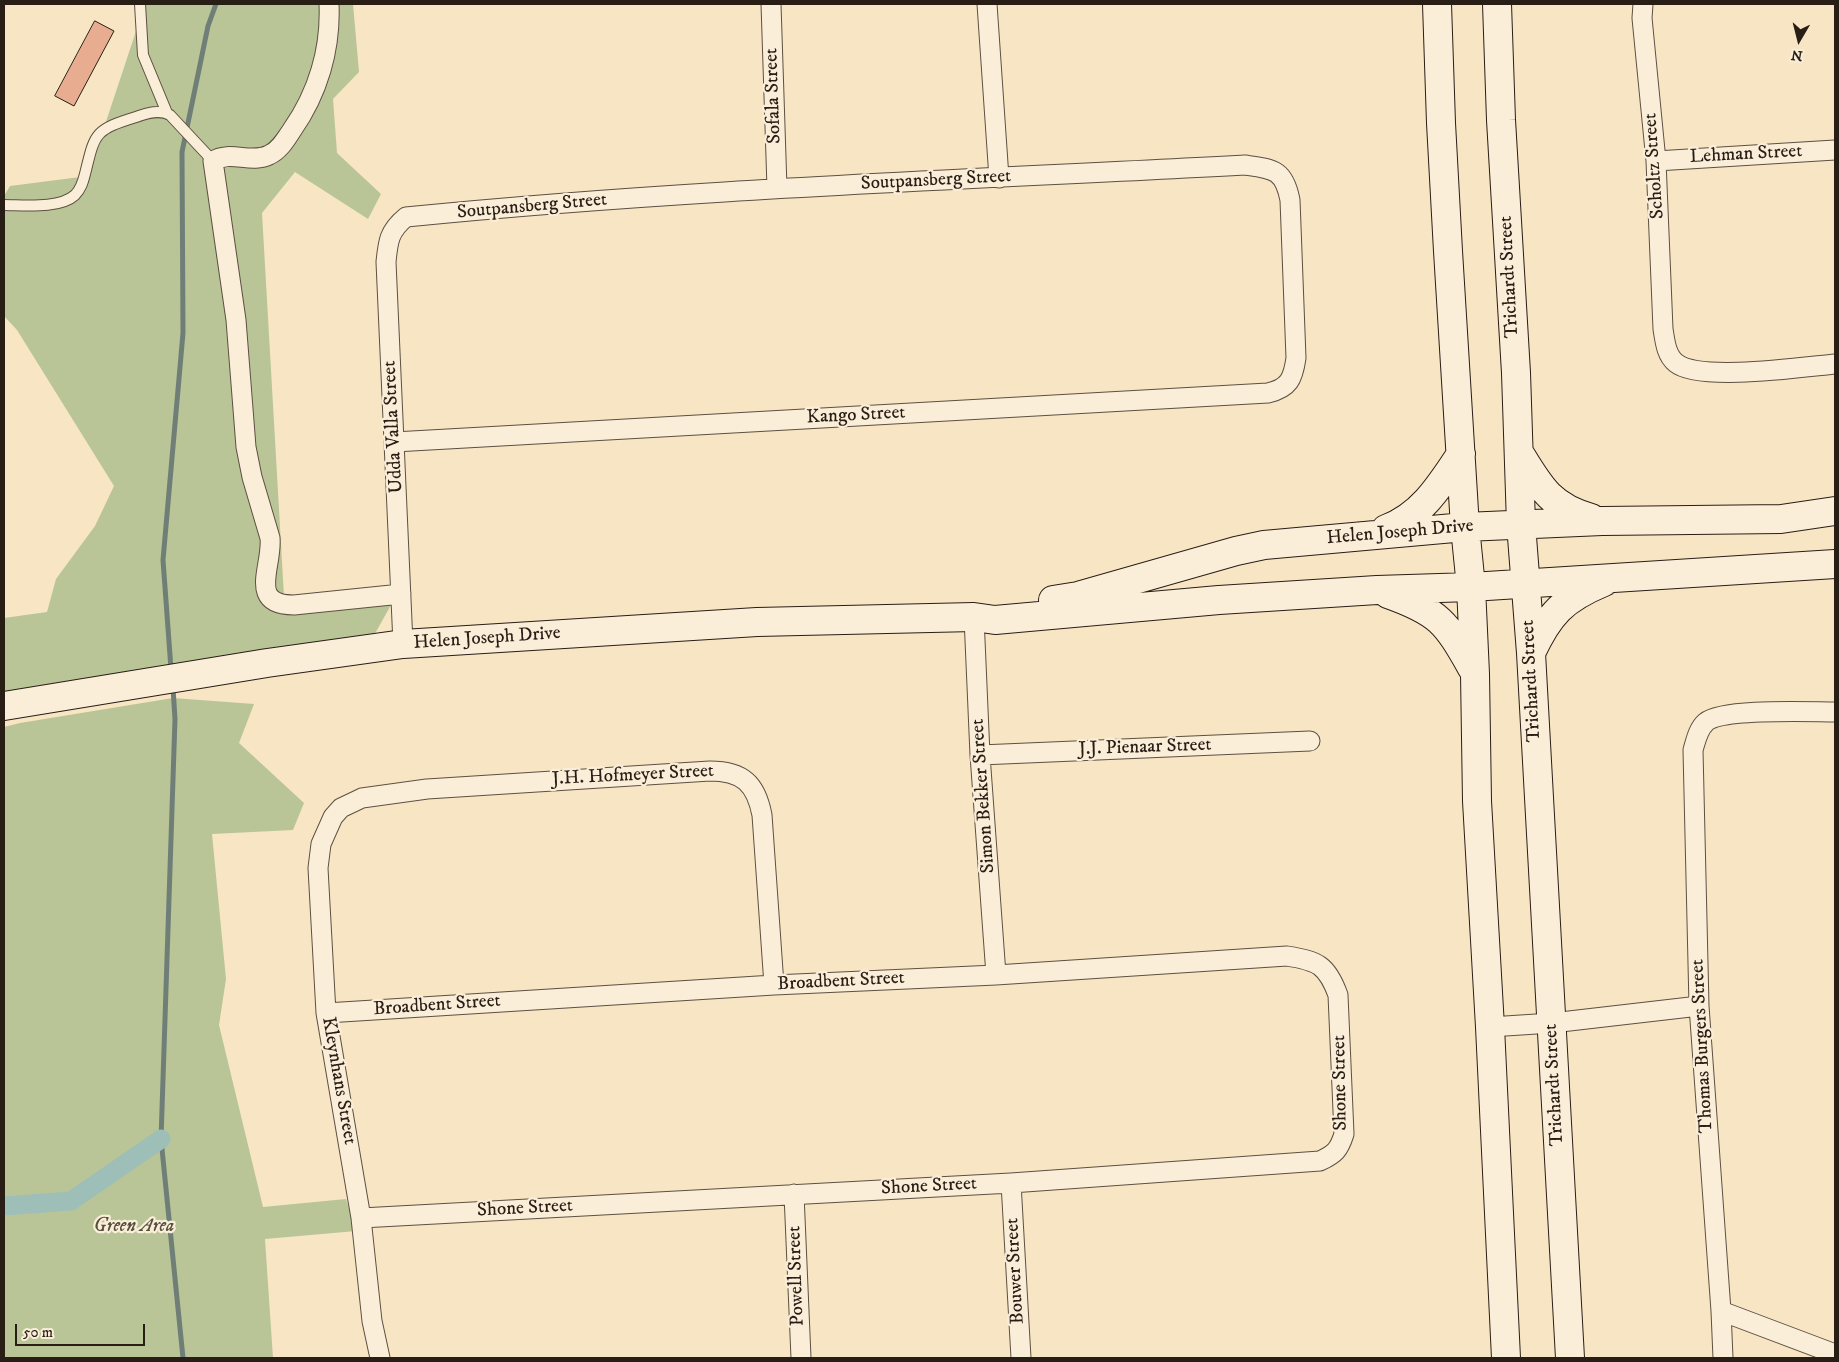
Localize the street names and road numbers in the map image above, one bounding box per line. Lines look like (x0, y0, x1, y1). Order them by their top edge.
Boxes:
street label: Sofala Street (761, 48, 787, 144)
street label: Scholtz Street (1640, 112, 1670, 220)
street label: Lehman Street (1689, 141, 1803, 169)
street label: Soutpansberg Street (860, 166, 1012, 196)
street label: Soutpansberg Street (456, 189, 608, 225)
street label: Trichardt Street (1495, 215, 1525, 339)
street label: Udda Valla Street (379, 360, 409, 494)
street label: Kango Street (806, 402, 906, 430)
street label: Helen Joseph Drive (1326, 515, 1474, 551)
street label: Trichardt Street (1517, 619, 1547, 743)
street label: Helen Joseph Drive (413, 622, 561, 656)
street label: Simon Bekker Street (967, 718, 1001, 874)
street label: J.J. Pienaar Street (1078, 734, 1212, 762)
street label: J.H. Hofmeyer Street (551, 760, 715, 792)
street label: Thomas Burgers Street (1687, 958, 1719, 1134)
street label: Broadbent Street (777, 967, 905, 997)
street label: Broadbent Street (373, 990, 501, 1022)
street label: Kleynhans Street (316, 1015, 360, 1147)
street label: Trichardt Street (1540, 1023, 1570, 1147)
street label: Shone Street (1329, 1035, 1353, 1131)
street label: Shone Street (881, 1173, 977, 1201)
street label: Shone Street (477, 1195, 573, 1223)
street label: Bouwer Street (1002, 1217, 1030, 1325)
street label: Powell Street (784, 1225, 810, 1327)

